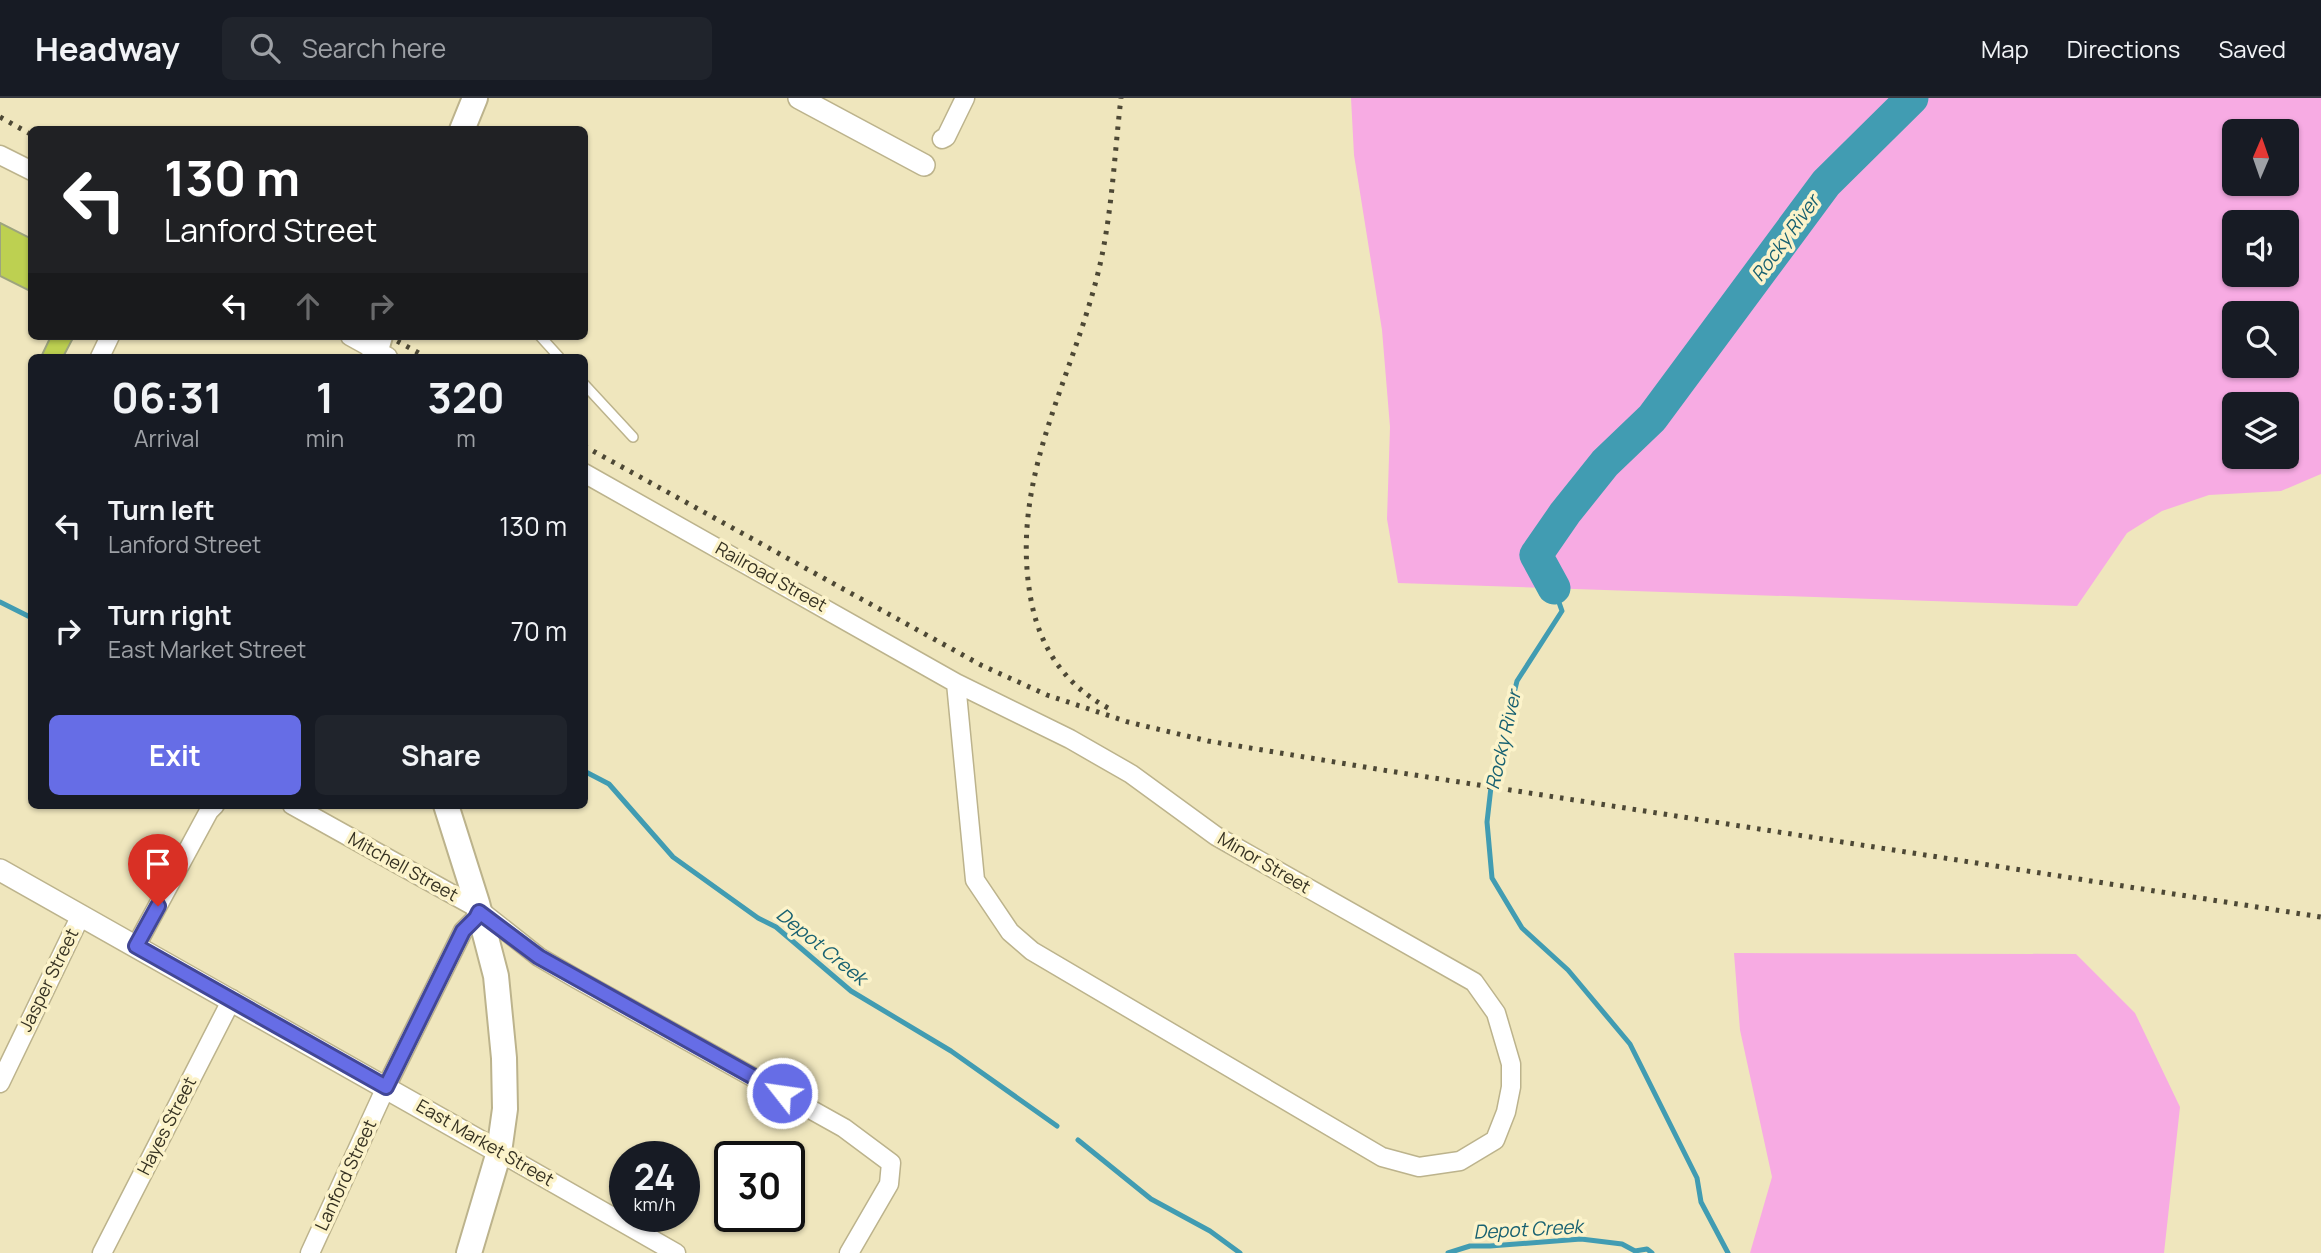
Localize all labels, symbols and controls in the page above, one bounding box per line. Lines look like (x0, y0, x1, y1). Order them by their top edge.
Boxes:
search box (222, 17, 712, 80)
text: Headway (35, 26, 180, 71)
icon: search (246, 29, 284, 67)
text: Search here (302, 30, 446, 66)
text: Map (1981, 32, 2029, 65)
text: Directions (2067, 32, 2180, 65)
text: Saved (2218, 32, 2286, 65)
north arrow (2222, 119, 2300, 196)
map controls (2222, 119, 2299, 469)
text: 130 m (164, 144, 300, 211)
icon: left (49, 154, 140, 245)
water label: Rocky River (1745, 188, 1826, 286)
text: Lanford Street (164, 208, 377, 252)
button: sound (2222, 210, 2299, 287)
icon: left (216, 287, 254, 325)
icon: ahead (289, 287, 327, 325)
icon: right (362, 287, 400, 325)
button: search (2222, 301, 2299, 378)
text: 06:31 (111, 368, 222, 426)
text: 1 (316, 368, 334, 426)
text: 320 (428, 368, 505, 426)
button: layers (2222, 392, 2299, 469)
text: Arrival (134, 422, 200, 454)
text: min (306, 422, 344, 454)
text: m (456, 422, 476, 454)
text: Turn left (108, 492, 215, 528)
icon: left (49, 507, 87, 545)
text: 130 m (499, 508, 567, 544)
text: Lanford Street (108, 528, 261, 560)
street label: Railroad Street (712, 536, 831, 617)
text: Turn right (108, 597, 232, 633)
icon: right (49, 612, 87, 650)
text: 70 m (511, 613, 567, 649)
text: East Market Street (108, 633, 306, 665)
water label: Rocky River (1479, 686, 1527, 792)
button: Exit (49, 715, 301, 795)
button: Share (315, 715, 567, 795)
street label: Mitchell Street (344, 826, 463, 906)
street label: Minor Street (1214, 826, 1315, 898)
pin (128, 834, 188, 906)
icon: arrive (139, 845, 177, 883)
water label: Depot Creek (771, 901, 875, 992)
street label: Jasper Street (13, 924, 83, 1035)
position arrow (745, 1056, 819, 1130)
street label: Hayes Street (131, 1072, 201, 1179)
street label: East Market Street (412, 1093, 559, 1191)
street label: Lanford Street (309, 1115, 381, 1234)
speed limit sign: 30 (714, 1141, 805, 1232)
text: 24 (634, 1153, 675, 1201)
text: km/h (634, 1192, 675, 1216)
water label: Depot Creek (1473, 1213, 1586, 1245)

